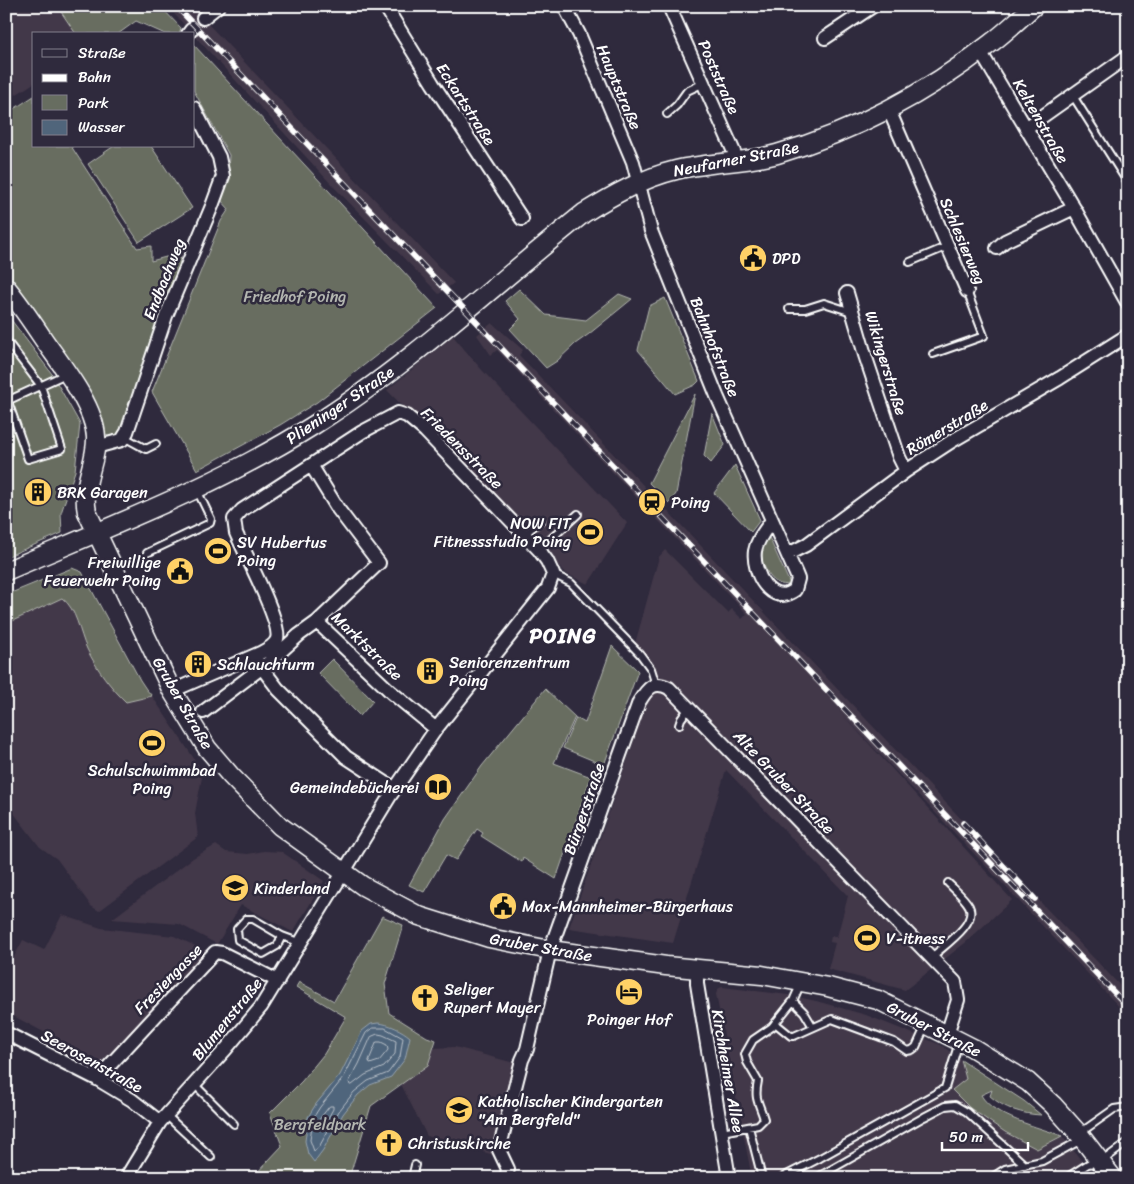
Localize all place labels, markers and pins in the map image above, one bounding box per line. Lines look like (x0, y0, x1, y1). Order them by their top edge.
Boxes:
public building icon: DPD (738, 243, 768, 273)
place label: DPD (772, 244, 801, 273)
building icon: BRK Garagen (23, 477, 53, 507)
place label: BRK Garagen (57, 478, 148, 507)
station icon: Poing (637, 487, 667, 517)
place label: Poing (671, 488, 710, 517)
place label: NOW FIT Fitnessstudio Poing (434, 509, 572, 556)
sports icon: NOW FIT Fitnessstudio Poing (575, 517, 605, 547)
place label: SV Hubertus Poing (237, 528, 327, 575)
sports icon: SV Hubertus Poing (203, 536, 233, 566)
place label: Freiwillige Feuerwehr Poing (44, 548, 161, 595)
public building icon: Freiwillige Feuerwehr Poing (165, 556, 195, 586)
place label: Seniorenzentrum Poing (449, 648, 570, 695)
building icon: Schlauchturm (183, 649, 213, 679)
place label: Schlauchturm (217, 650, 315, 679)
building icon: Seniorenzentrum Poing (415, 656, 445, 686)
sports icon: Schulschwimmbad Poing (137, 728, 167, 758)
place label: Schulschwimmbad Poing (88, 756, 218, 803)
library icon: Gemeindebücherei (423, 772, 453, 802)
place label: Gemeindebücherei (290, 773, 420, 802)
school or university icon: Kinderland (220, 873, 250, 903)
place label: Kinderland (254, 874, 331, 903)
public building icon: Max-Mannheimer-Bürgerhaus (488, 891, 518, 921)
place label: Max-Mannheimer-Bürgerhaus (522, 892, 734, 921)
sports icon: V-itness (852, 923, 882, 953)
place label: V-itness (886, 924, 946, 953)
place label: Seliger Rupert Mayer (444, 975, 542, 1022)
hotel icon: Poinger Hof (614, 977, 644, 1007)
church icon: Seliger Rupert Mayer (410, 983, 440, 1013)
place label: Poinger Hof (587, 1005, 673, 1034)
place label: Katholischer Kindergarten "Am Bergfeld" (478, 1087, 663, 1134)
school or university icon: Katholischer Kindergarten "Am Bergfeld" (444, 1095, 474, 1125)
church icon: Christuskirche (374, 1128, 404, 1158)
place label: Christuskirche (408, 1129, 511, 1158)

